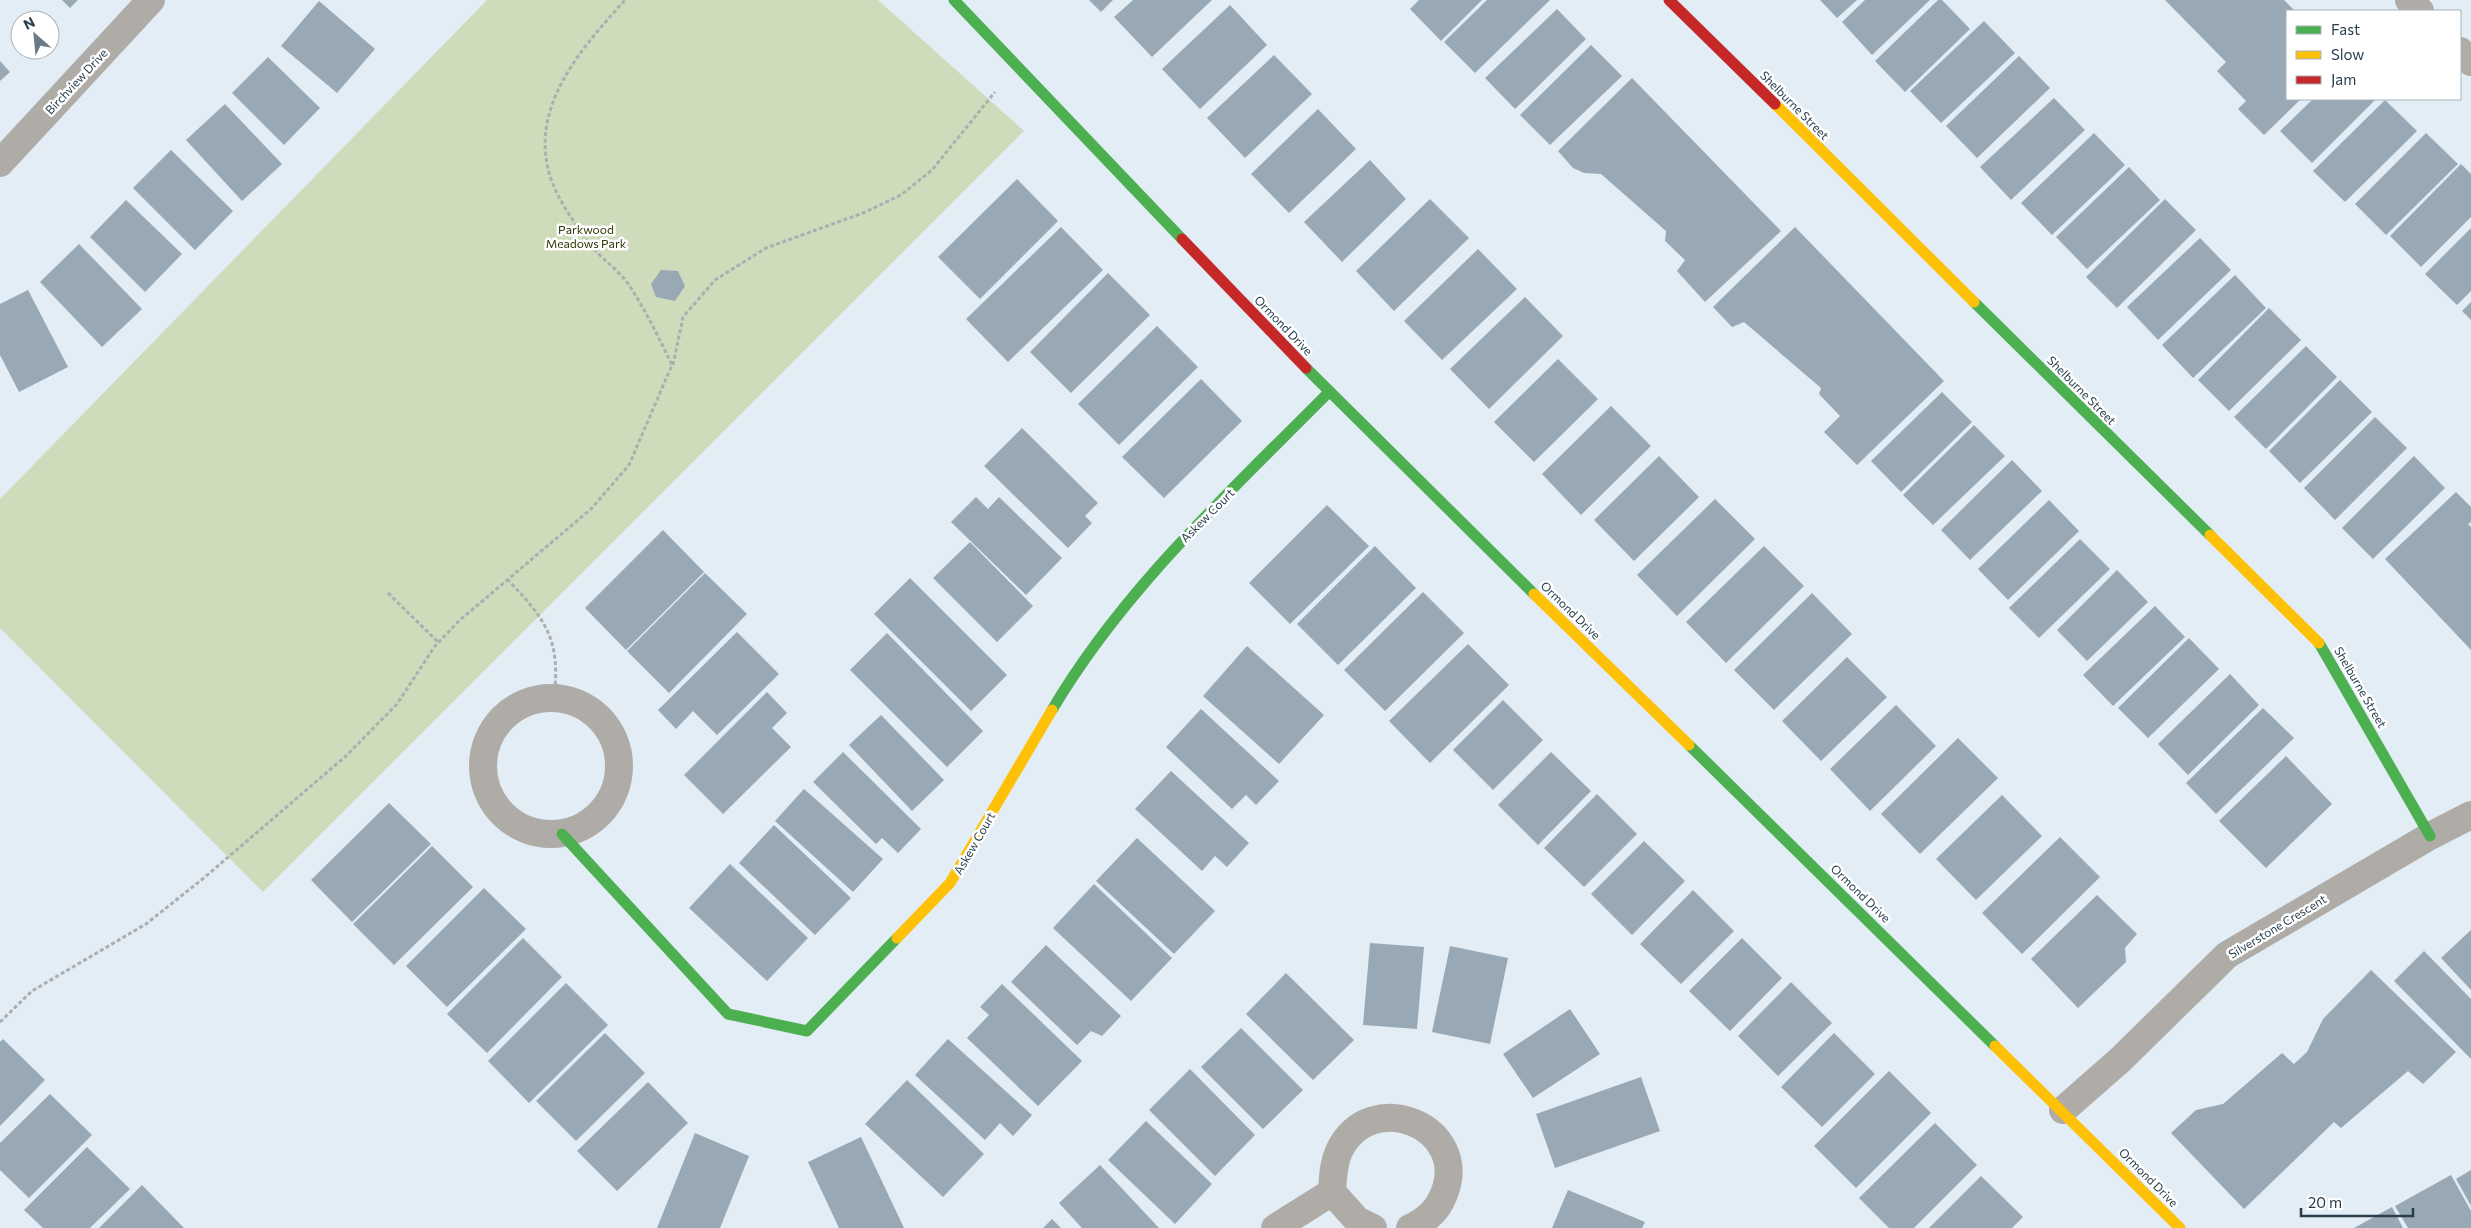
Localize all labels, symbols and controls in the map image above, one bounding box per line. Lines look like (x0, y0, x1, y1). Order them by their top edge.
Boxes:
north arrow (10, 10, 60, 60)
legend (2286, 10, 2461, 100)
text: N (20, 13, 37, 33)
text: Fast (2331, 20, 2360, 38)
street label: Birchview Drive (42, 45, 110, 117)
text: Slow (2331, 45, 2364, 63)
street label: Shelburne Street (1758, 68, 1832, 142)
text: Jam (2331, 70, 2356, 88)
park label: Parkwood Meadows Park (546, 222, 627, 250)
street label: Ormond Drive (1252, 292, 1316, 358)
street label: Shelburne Street (2045, 353, 2119, 427)
street label: Askew Court (1177, 485, 1237, 545)
street label: Ormond Drive (1538, 578, 1604, 642)
street label: Shelburne Street (2332, 644, 2390, 730)
street label: Askew Court (950, 809, 998, 877)
street label: Ormond Drive (1828, 861, 1894, 925)
street label: Silverstone Crescent (2226, 891, 2329, 961)
street label: Ormond Drive (2117, 1145, 2181, 1209)
scale bar (2301, 1186, 2414, 1218)
text: 20 m (2308, 1193, 2342, 1211)

